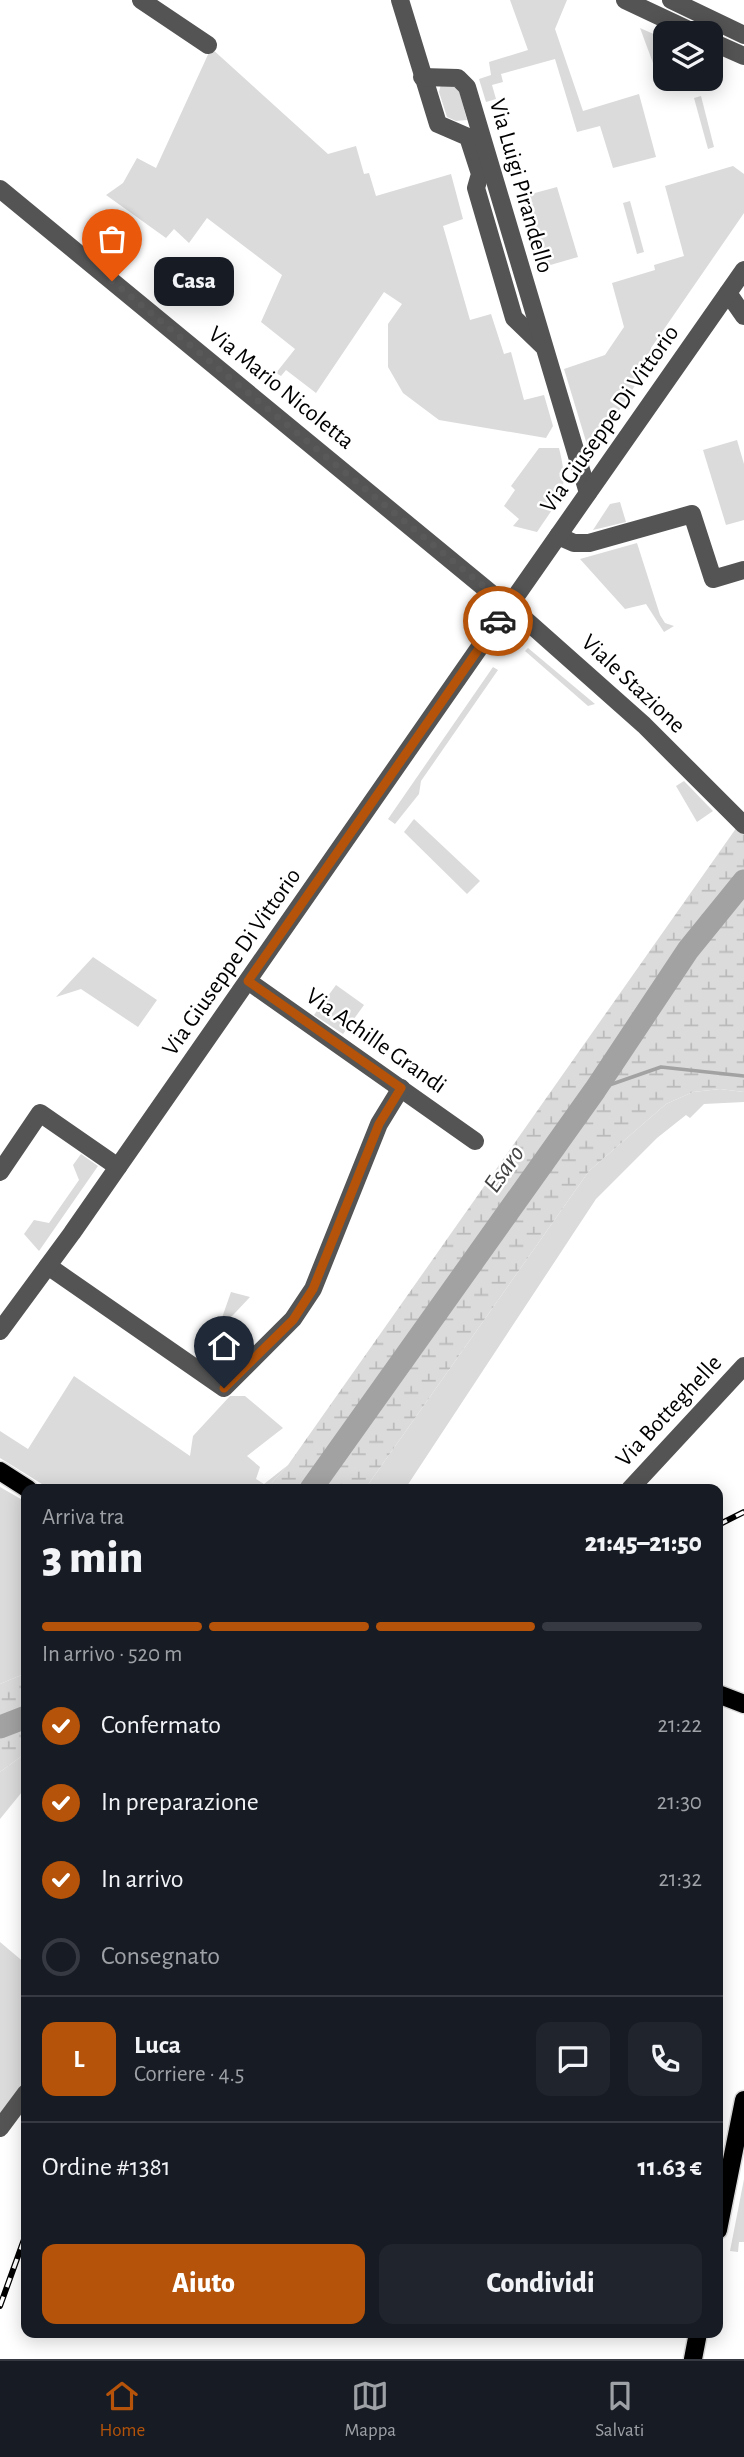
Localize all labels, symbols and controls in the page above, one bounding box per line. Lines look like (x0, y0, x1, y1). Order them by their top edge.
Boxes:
map controls (653, 21, 723, 91)
button: layers (653, 21, 723, 91)
street label: Via Luigi Pirandello (485, 96, 557, 276)
pin (82, 209, 142, 281)
icon: bag (93, 220, 131, 258)
callout: Casa (154, 256, 234, 306)
text: Casa (172, 270, 216, 293)
street label: Via Giuseppe Di Vittorio (536, 321, 684, 517)
street label: Via Mario Nicoletta (204, 322, 358, 454)
courier (463, 586, 533, 656)
icon: car (479, 602, 517, 640)
street label: Viale Stazione (576, 630, 690, 738)
street label: Via Giuseppe Di Vittorio (158, 864, 306, 1060)
street label: Via Achille Grandi (301, 984, 451, 1098)
water label: Esaro (479, 1141, 529, 1197)
pin (194, 1316, 254, 1388)
icon: home (205, 1327, 243, 1365)
street label: Via Botteghelle (612, 1351, 726, 1471)
text: Arriva tra (42, 1506, 124, 1529)
text: 21:45–21:50 (585, 1530, 702, 1556)
text: 3 min (42, 1535, 143, 1581)
text: In arrivo · 520 m (42, 1643, 182, 1666)
icon: check (42, 1707, 80, 1745)
text: Confermato (101, 1712, 221, 1738)
text: 21:22 (657, 1714, 702, 1737)
icon: check (42, 1784, 80, 1822)
text: In preparazione (101, 1789, 259, 1815)
text: 21:30 (657, 1791, 702, 1814)
icon: check (42, 1861, 80, 1899)
text: In arrivo (101, 1866, 184, 1892)
text: 21:32 (658, 1868, 702, 1891)
text: Consegnato (101, 1943, 220, 1969)
button: chat (536, 2022, 610, 2096)
button: phone (628, 2022, 702, 2096)
text: Luca (134, 2032, 181, 2058)
text: L (73, 2046, 85, 2072)
text: Corriere · 4.5 (134, 2063, 244, 2086)
text: Ordine #1381 (42, 2154, 171, 2180)
text: 11.63 € (637, 2154, 702, 2180)
button: Aiuto (42, 2244, 365, 2324)
button: Condividi (379, 2244, 702, 2324)
tab: Home (100, 2377, 145, 2442)
tab: Mappa (344, 2377, 396, 2442)
tab: Salvati (595, 2377, 644, 2442)

